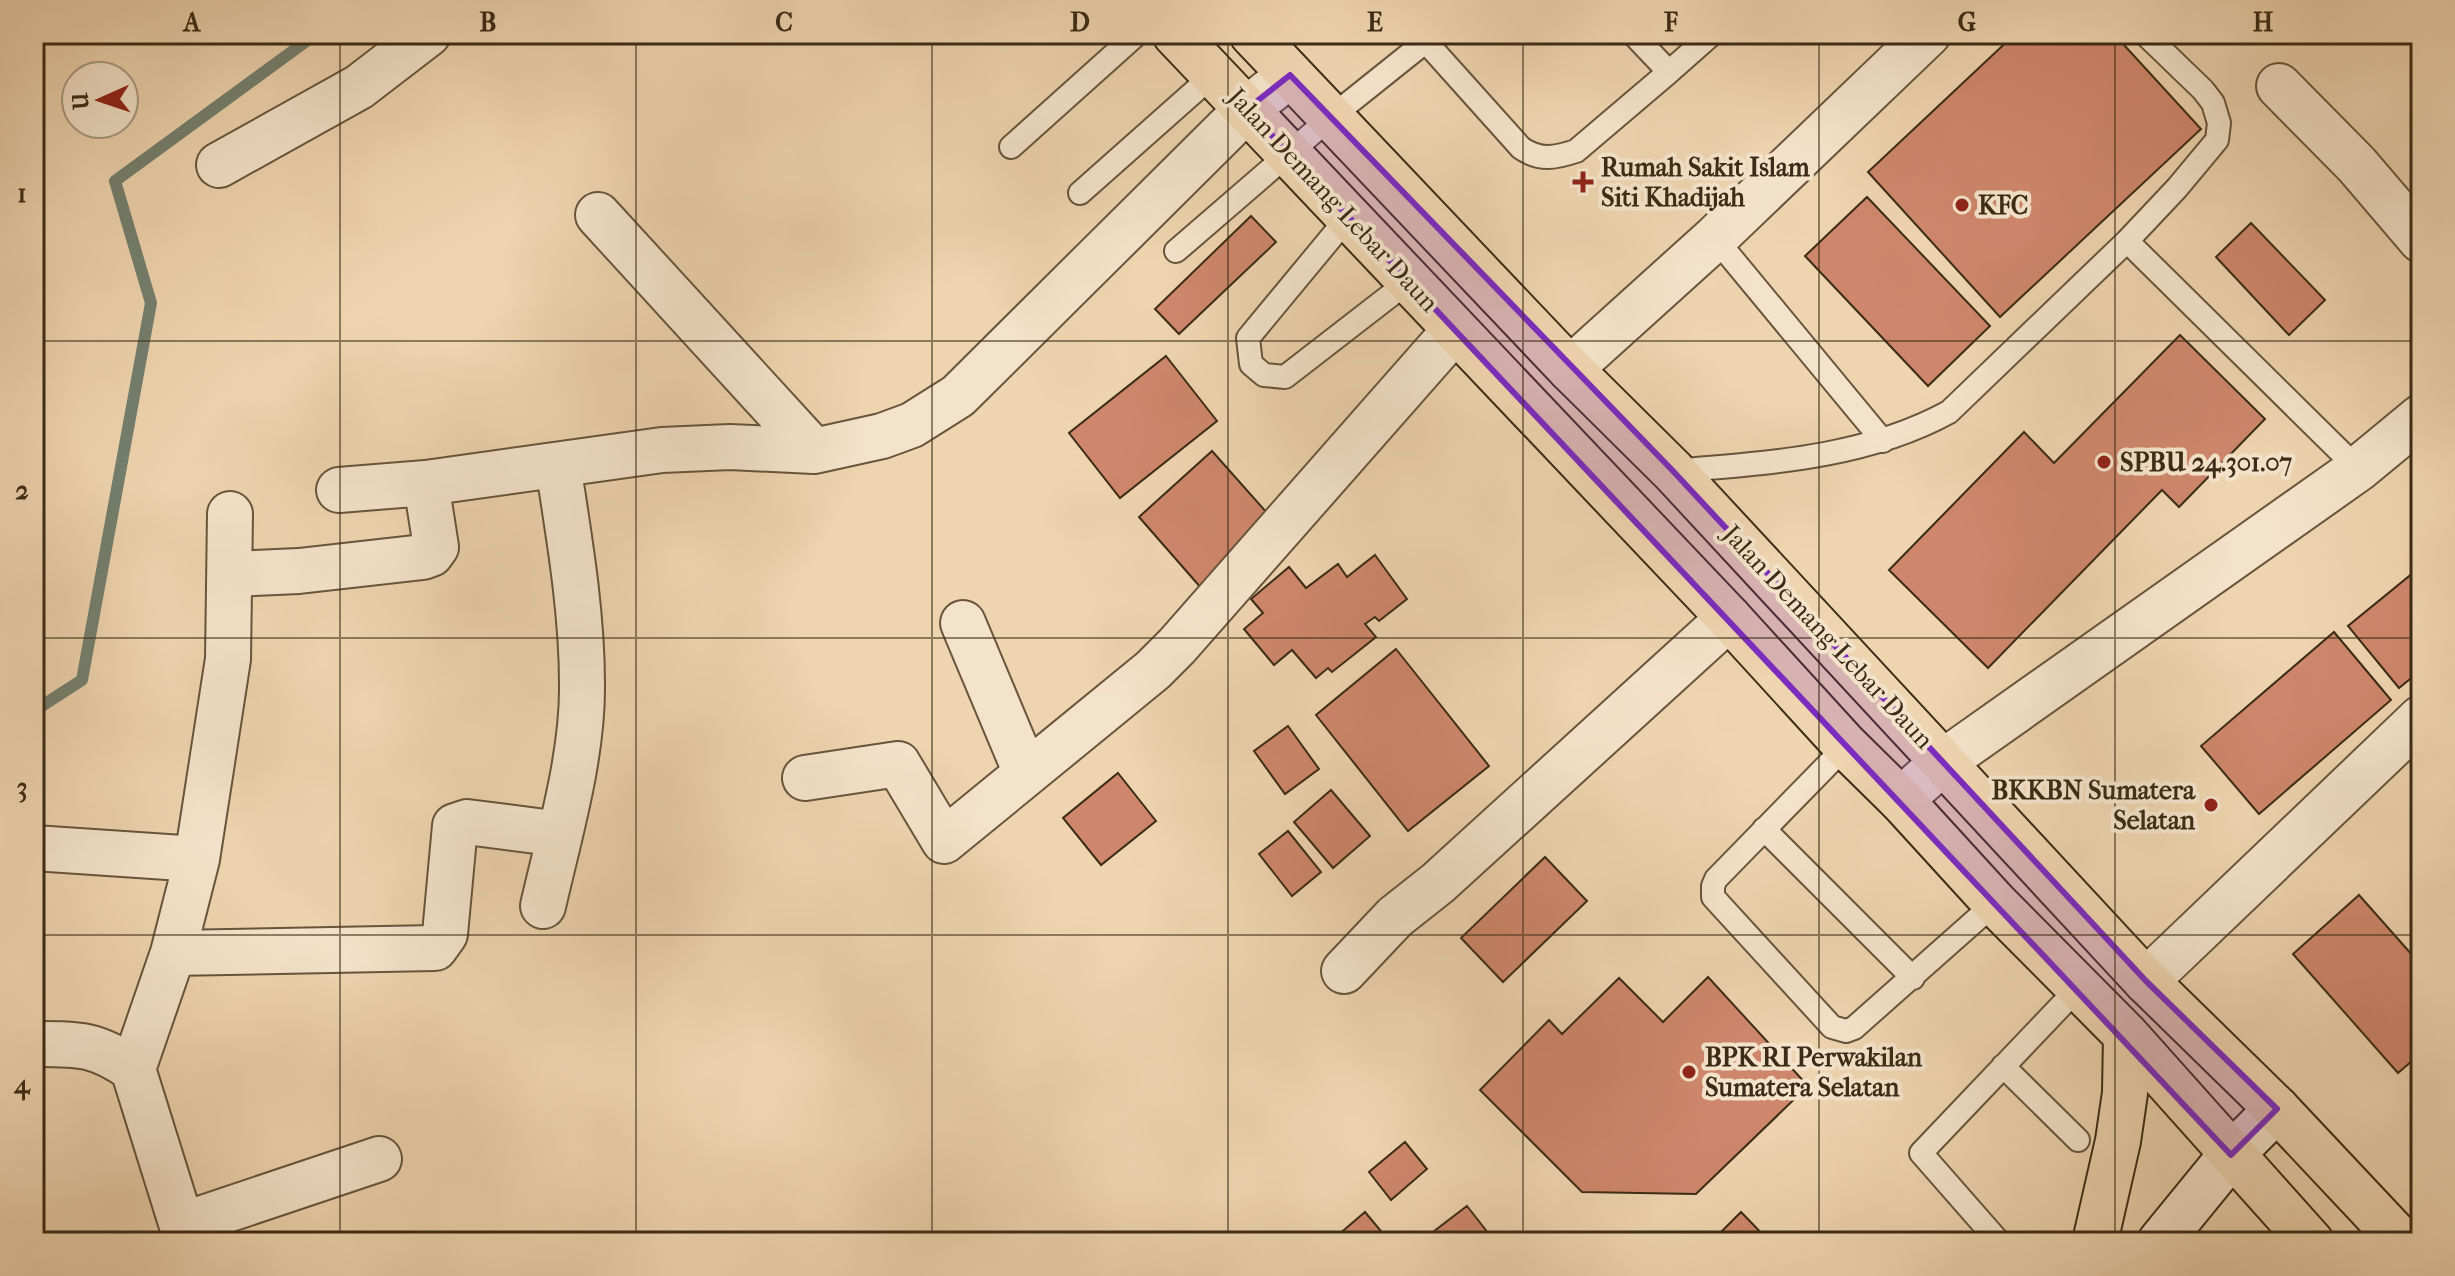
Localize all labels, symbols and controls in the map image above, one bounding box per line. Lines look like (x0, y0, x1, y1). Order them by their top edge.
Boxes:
text: A (182, 7, 202, 38)
text: B (480, 7, 497, 38)
text: C (775, 7, 793, 38)
text: D (1070, 7, 1090, 38)
text: E (1367, 7, 1383, 38)
text: F (1663, 7, 1678, 38)
text: G (1958, 7, 1976, 38)
text: H (2253, 7, 2274, 38)
north arrow (60, 60, 140, 140)
street label: Jalan Demang Lebar Daun (1220, 80, 1445, 318)
text: U (68, 91, 95, 111)
place label: Rumah Sakit Islam Siti Khadijah (1601, 152, 1810, 213)
marker: Rumah Sakit Islam Siti Khadijah (1572, 171, 1594, 193)
text: 1 (17, 178, 27, 209)
place label: KFC (1978, 190, 2028, 221)
marker: KFC (1953, 196, 1971, 214)
place label: SPBU 24.301.07 (2120, 447, 2292, 479)
marker: SPBU 24.301.07 (2095, 453, 2113, 471)
text: 2 (15, 475, 29, 506)
street label: Jalan Demang Lebar Daun (1715, 517, 1940, 755)
text: 3 (17, 772, 27, 803)
place label: BKKBN Sumatera Selatan (1991, 775, 2196, 836)
marker: BKKBN Sumatera Selatan (2202, 796, 2220, 814)
place label: BPK RI Perwakilan Sumatera Selatan (1705, 1042, 1923, 1103)
marker: BPK RI Perwakilan Sumatera Selatan (1680, 1063, 1698, 1081)
text: 4 (13, 1069, 31, 1101)

